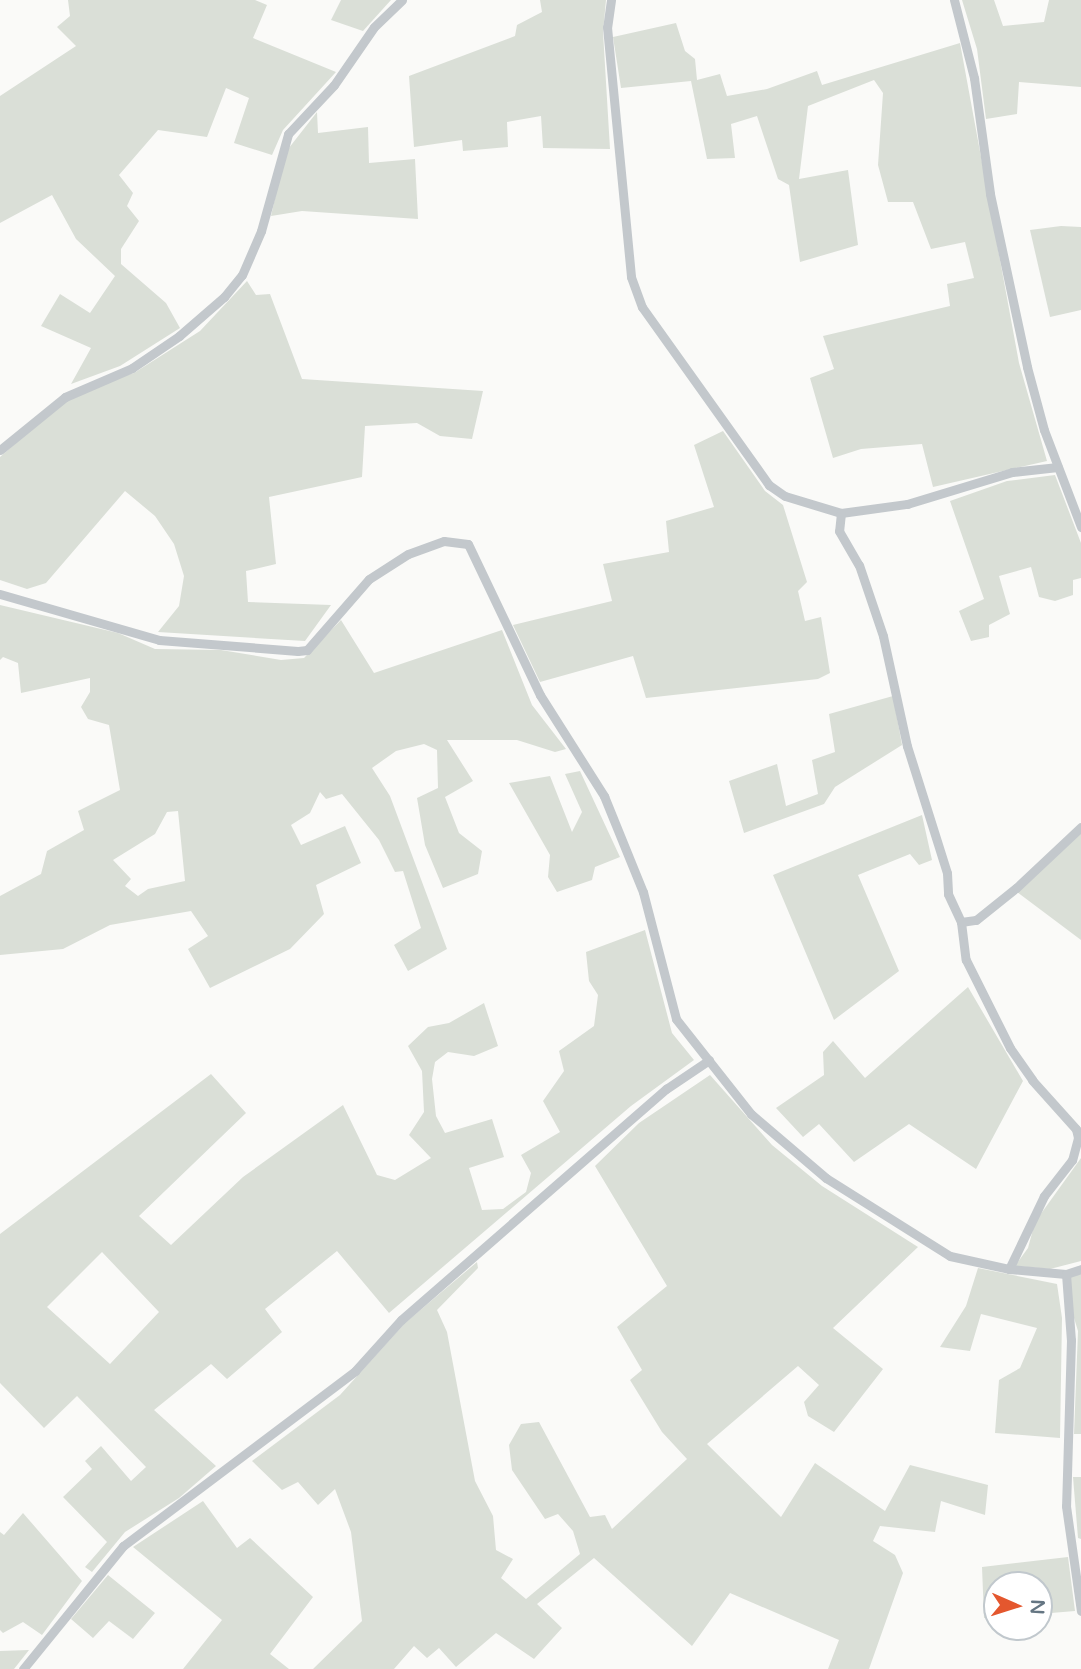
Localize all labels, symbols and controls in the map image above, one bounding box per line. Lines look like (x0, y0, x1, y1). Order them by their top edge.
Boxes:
north arrow (983, 1571, 1053, 1641)
text: N (1026, 1599, 1048, 1615)

